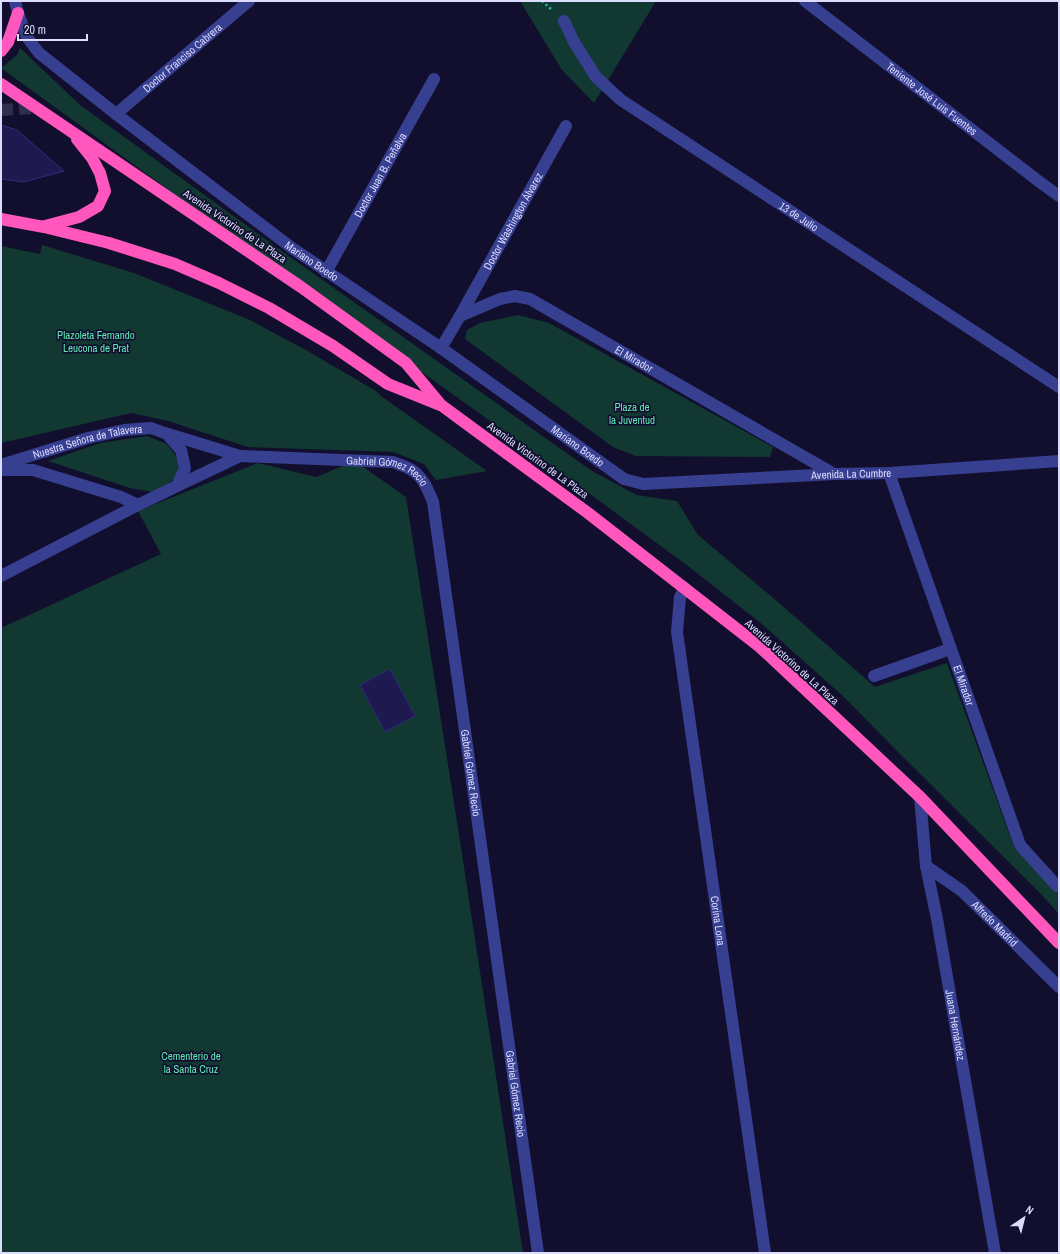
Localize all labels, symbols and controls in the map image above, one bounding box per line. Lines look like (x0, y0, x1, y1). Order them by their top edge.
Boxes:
scale bar (18, 16, 87, 42)
street label: Doctor Franciso Cabrera (140, 20, 225, 95)
text: 20 m (24, 22, 46, 38)
street label: Teniente José Luis Fuentes (883, 59, 980, 138)
street label: Doctor Juan B. Peñalva (351, 130, 410, 220)
street label: Doctor Washington Álvarez (480, 169, 546, 272)
street label: Avenida Victorino de La Plaza (180, 186, 289, 266)
street label: 13 de Julio (776, 198, 821, 234)
street label: Mariano Boedo (282, 238, 341, 284)
park label: Plazoleta Fernando Leucona de Prat (57, 328, 135, 355)
street label: El Mirador (612, 342, 656, 375)
park label: Plaza de la Juventud (609, 400, 655, 427)
street label: Avenida Victorino de La Plaza (484, 418, 591, 501)
street label: Nuestra Señora de Talavera (31, 422, 143, 462)
street label: Mariano Boedo (548, 422, 607, 470)
street label: Gabriel Gómez Recio (346, 453, 431, 489)
street label: Avenida La Cumbre (810, 466, 891, 482)
street label: Avenida Victorino de La Plaza (741, 615, 842, 708)
street label: El Mirador (950, 663, 977, 707)
street label: Gabriel Gómez Recio (458, 729, 484, 817)
street label: Corina Lona (707, 895, 728, 946)
street label: Alfredo Madrid (968, 897, 1021, 949)
street label: Juana Hernández (942, 989, 968, 1062)
park label: Cementerio de la Santa Cruz (161, 1049, 221, 1076)
street label: Gabriel Gómez Recio (503, 1049, 529, 1138)
north arrow (1004, 1198, 1044, 1238)
text: N (1023, 1202, 1036, 1217)

